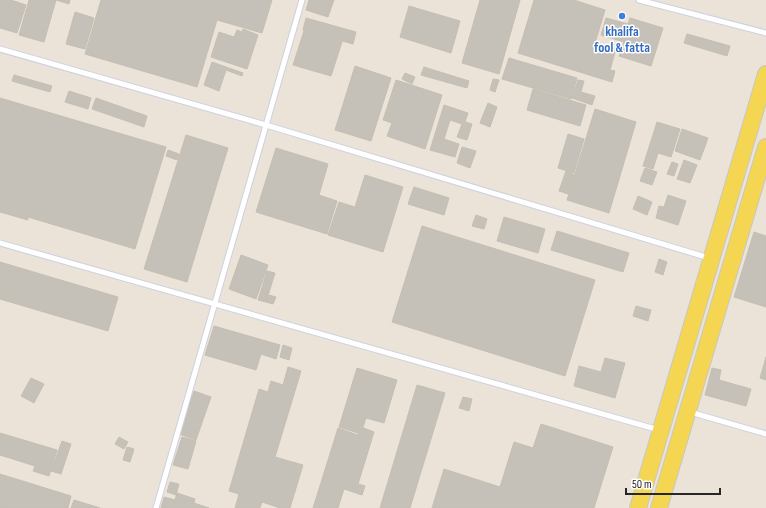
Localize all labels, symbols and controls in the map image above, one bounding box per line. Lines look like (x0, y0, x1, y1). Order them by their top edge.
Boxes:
marker: khalifa fool & fatta (617, 11, 627, 21)
place label: khalifa fool & fatta (594, 23, 650, 56)
scale bar (626, 470, 720, 496)
text: 50 m (632, 477, 652, 492)

